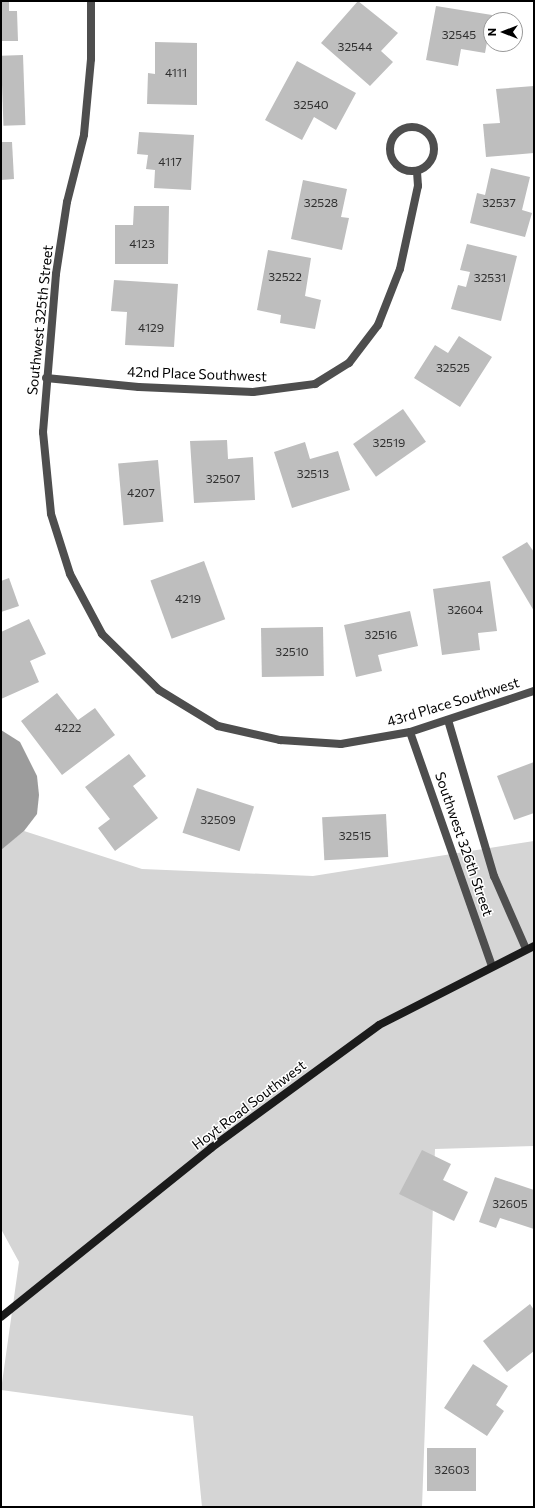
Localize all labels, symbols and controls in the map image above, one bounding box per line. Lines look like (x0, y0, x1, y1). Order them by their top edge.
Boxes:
north arrow (483, 12, 523, 52)
house number: 32545 (442, 28, 476, 42)
text: N (485, 28, 498, 36)
house number: 32544 (338, 40, 372, 54)
house number: 4111 (165, 66, 187, 80)
house number: 32540 (293, 98, 329, 112)
house number: 4117 (158, 155, 182, 169)
house number: 32528 (304, 196, 338, 210)
house number: 32537 (482, 196, 516, 210)
house number: 4123 (129, 237, 155, 251)
street label: Southwest 325th Street (24, 244, 56, 396)
house number: 32522 (268, 270, 302, 284)
house number: 32531 (474, 271, 506, 285)
house number: 4129 (138, 321, 164, 335)
house number: 32525 (436, 361, 470, 375)
street label: 42nd Place Southwest (127, 363, 267, 385)
house number: 32519 (373, 436, 405, 450)
house number: 32513 (297, 467, 329, 481)
house number: 32507 (206, 472, 240, 486)
house number: 4207 (127, 486, 155, 500)
house number: 4219 (175, 592, 201, 606)
house number: 32604 (447, 603, 483, 617)
house number: 32516 (365, 628, 397, 642)
house number: 32510 (275, 645, 309, 659)
street label: 43rd Place Southwest (385, 674, 521, 730)
house number: 4222 (55, 721, 81, 735)
street label: Southwest 326th Street (431, 770, 497, 918)
house number: 32509 (200, 813, 236, 827)
house number: 32515 (339, 829, 371, 843)
street label: Hoyt Road Southwest (189, 1057, 309, 1153)
house number: 32605 (492, 1197, 528, 1211)
house number: 32603 (434, 1463, 470, 1477)

